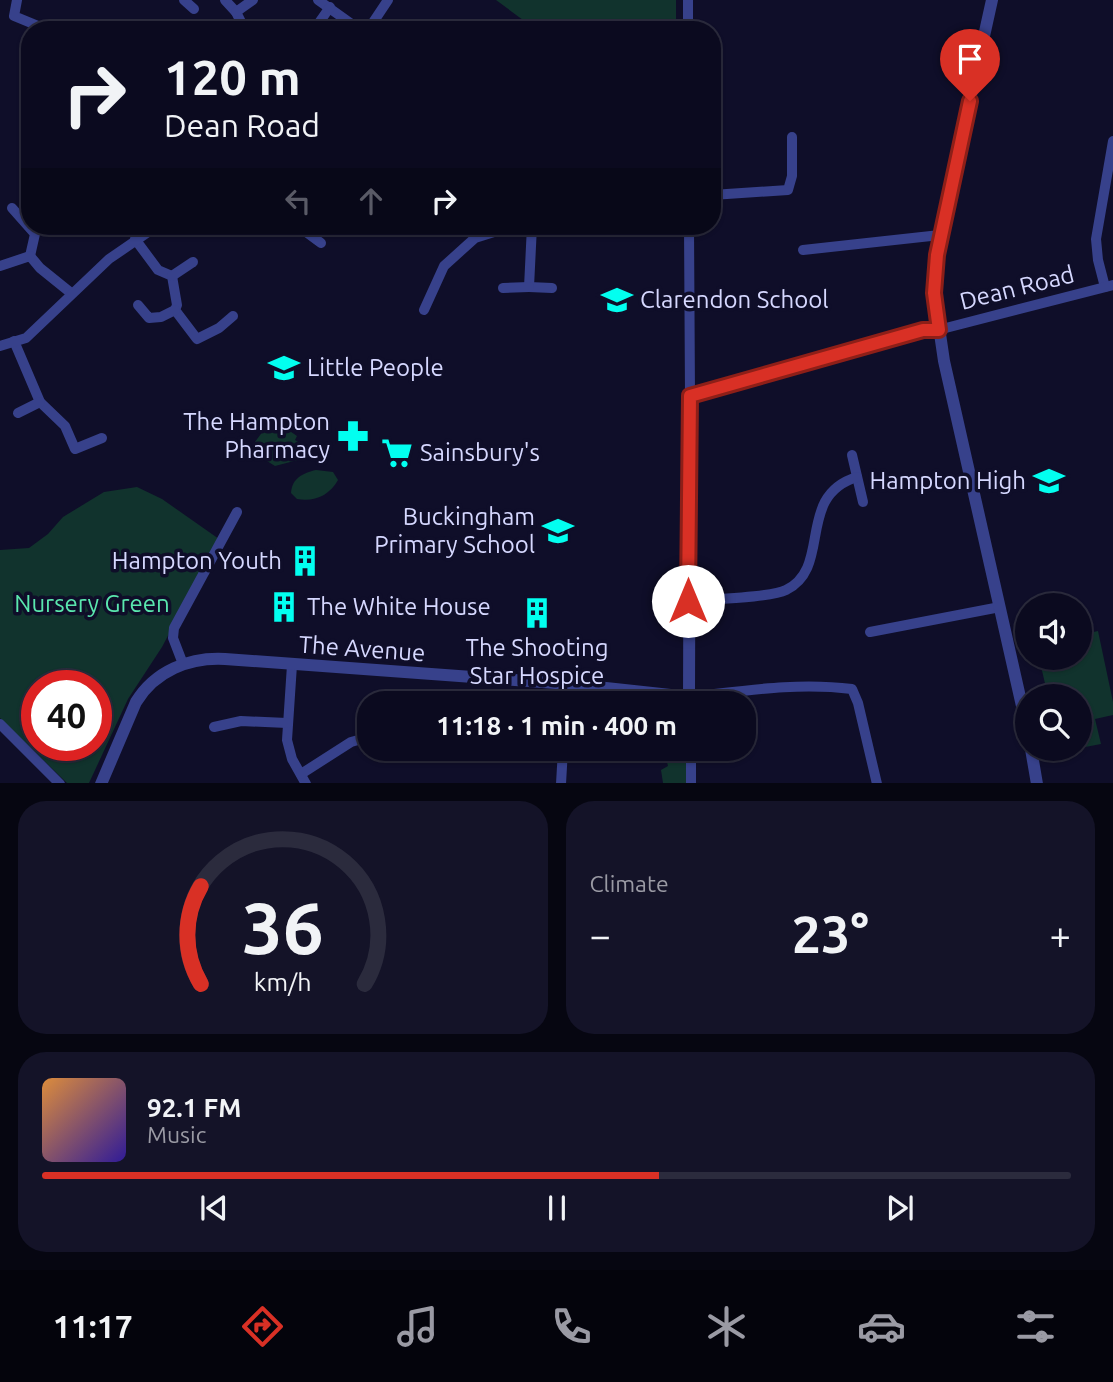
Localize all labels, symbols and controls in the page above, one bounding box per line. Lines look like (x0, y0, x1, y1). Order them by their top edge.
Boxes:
pin (940, 29, 1000, 101)
icon: arrive (951, 40, 989, 78)
icon: right (49, 49, 140, 140)
text: 120 m (164, 49, 301, 104)
text: Dean Road (164, 107, 320, 143)
icon: left (279, 182, 317, 220)
icon: ahead (352, 182, 390, 220)
icon: right (425, 182, 463, 220)
street label: Dean Road (957, 260, 1077, 315)
school or university icon: Clarendon School (600, 283, 634, 317)
place label: Clarendon School (640, 286, 829, 313)
school or university icon: Little People (267, 351, 301, 385)
place label: Little People (307, 354, 444, 381)
place label: The Hampton Pharmacy (183, 408, 330, 463)
pharmacy icon: The Hampton Pharmacy (336, 419, 370, 453)
supermarket icon: Sainsbury's (380, 436, 414, 470)
place label: Sainsbury's (420, 439, 540, 466)
school or university icon: Hampton High (1032, 464, 1066, 498)
place label: Hampton High (869, 467, 1026, 494)
place label: Buckingham Primary School (374, 503, 535, 558)
school or university icon: Buckingham Primary School (541, 514, 575, 548)
building icon: Hampton Youth (288, 544, 322, 578)
place label: Hampton Youth (112, 547, 282, 574)
position arrow (651, 564, 725, 638)
park label: Nursery Green (14, 590, 170, 617)
building icon: The White House (267, 590, 301, 624)
place label: The White House (307, 593, 491, 620)
map controls (1015, 593, 1092, 761)
button: sound (1015, 593, 1092, 670)
building icon: The Shooting Star Hospice (520, 596, 554, 630)
street label: The Avenue (298, 631, 426, 666)
place label: The Shooting Star Hospice (466, 634, 608, 689)
speed limit sign: 40 (21, 670, 112, 761)
button: search (1015, 684, 1092, 761)
text: 11:18 · 1 min · 400 m (436, 711, 677, 740)
text: Climate (590, 871, 669, 896)
text: 36 (242, 886, 324, 968)
text: 23° (792, 905, 869, 963)
text: − (590, 914, 611, 956)
text: + (1050, 914, 1071, 956)
text: km/h (254, 967, 312, 995)
text: 92.1 FM (147, 1093, 241, 1122)
text: Music (147, 1122, 206, 1147)
icon: previous (195, 1189, 233, 1227)
icon: pause (538, 1189, 576, 1227)
icon: next (881, 1189, 919, 1227)
icon: directions (238, 1302, 287, 1351)
icon: music (393, 1302, 442, 1351)
icon: phone (547, 1302, 596, 1351)
icon: climate (702, 1302, 751, 1351)
icon: car (857, 1302, 906, 1351)
icon: filters (1011, 1302, 1060, 1351)
text: 11:17 (53, 1308, 133, 1344)

